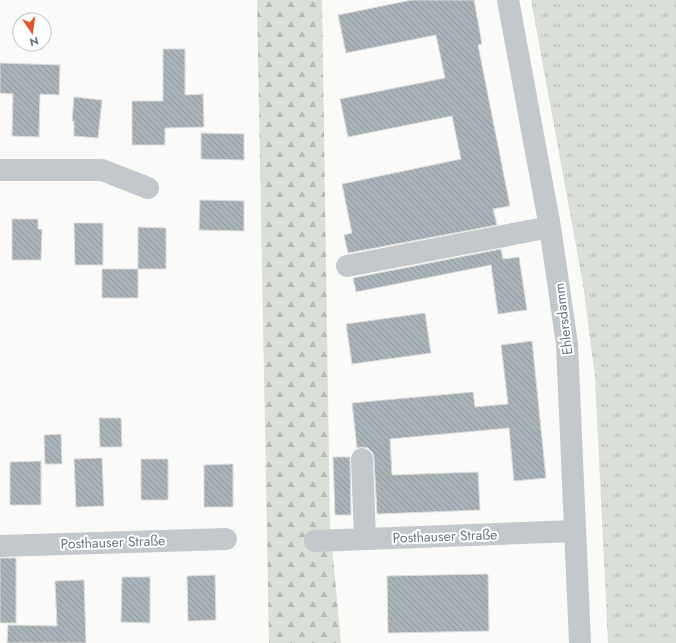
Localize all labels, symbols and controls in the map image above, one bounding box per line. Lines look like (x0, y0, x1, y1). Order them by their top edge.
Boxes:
north arrow (12, 12, 52, 52)
text: N (28, 33, 40, 51)
street label: Ehlersdamm (549, 282, 577, 356)
street label: Posthauser Straße (392, 524, 498, 548)
street label: Posthauser Straße (60, 530, 166, 554)

